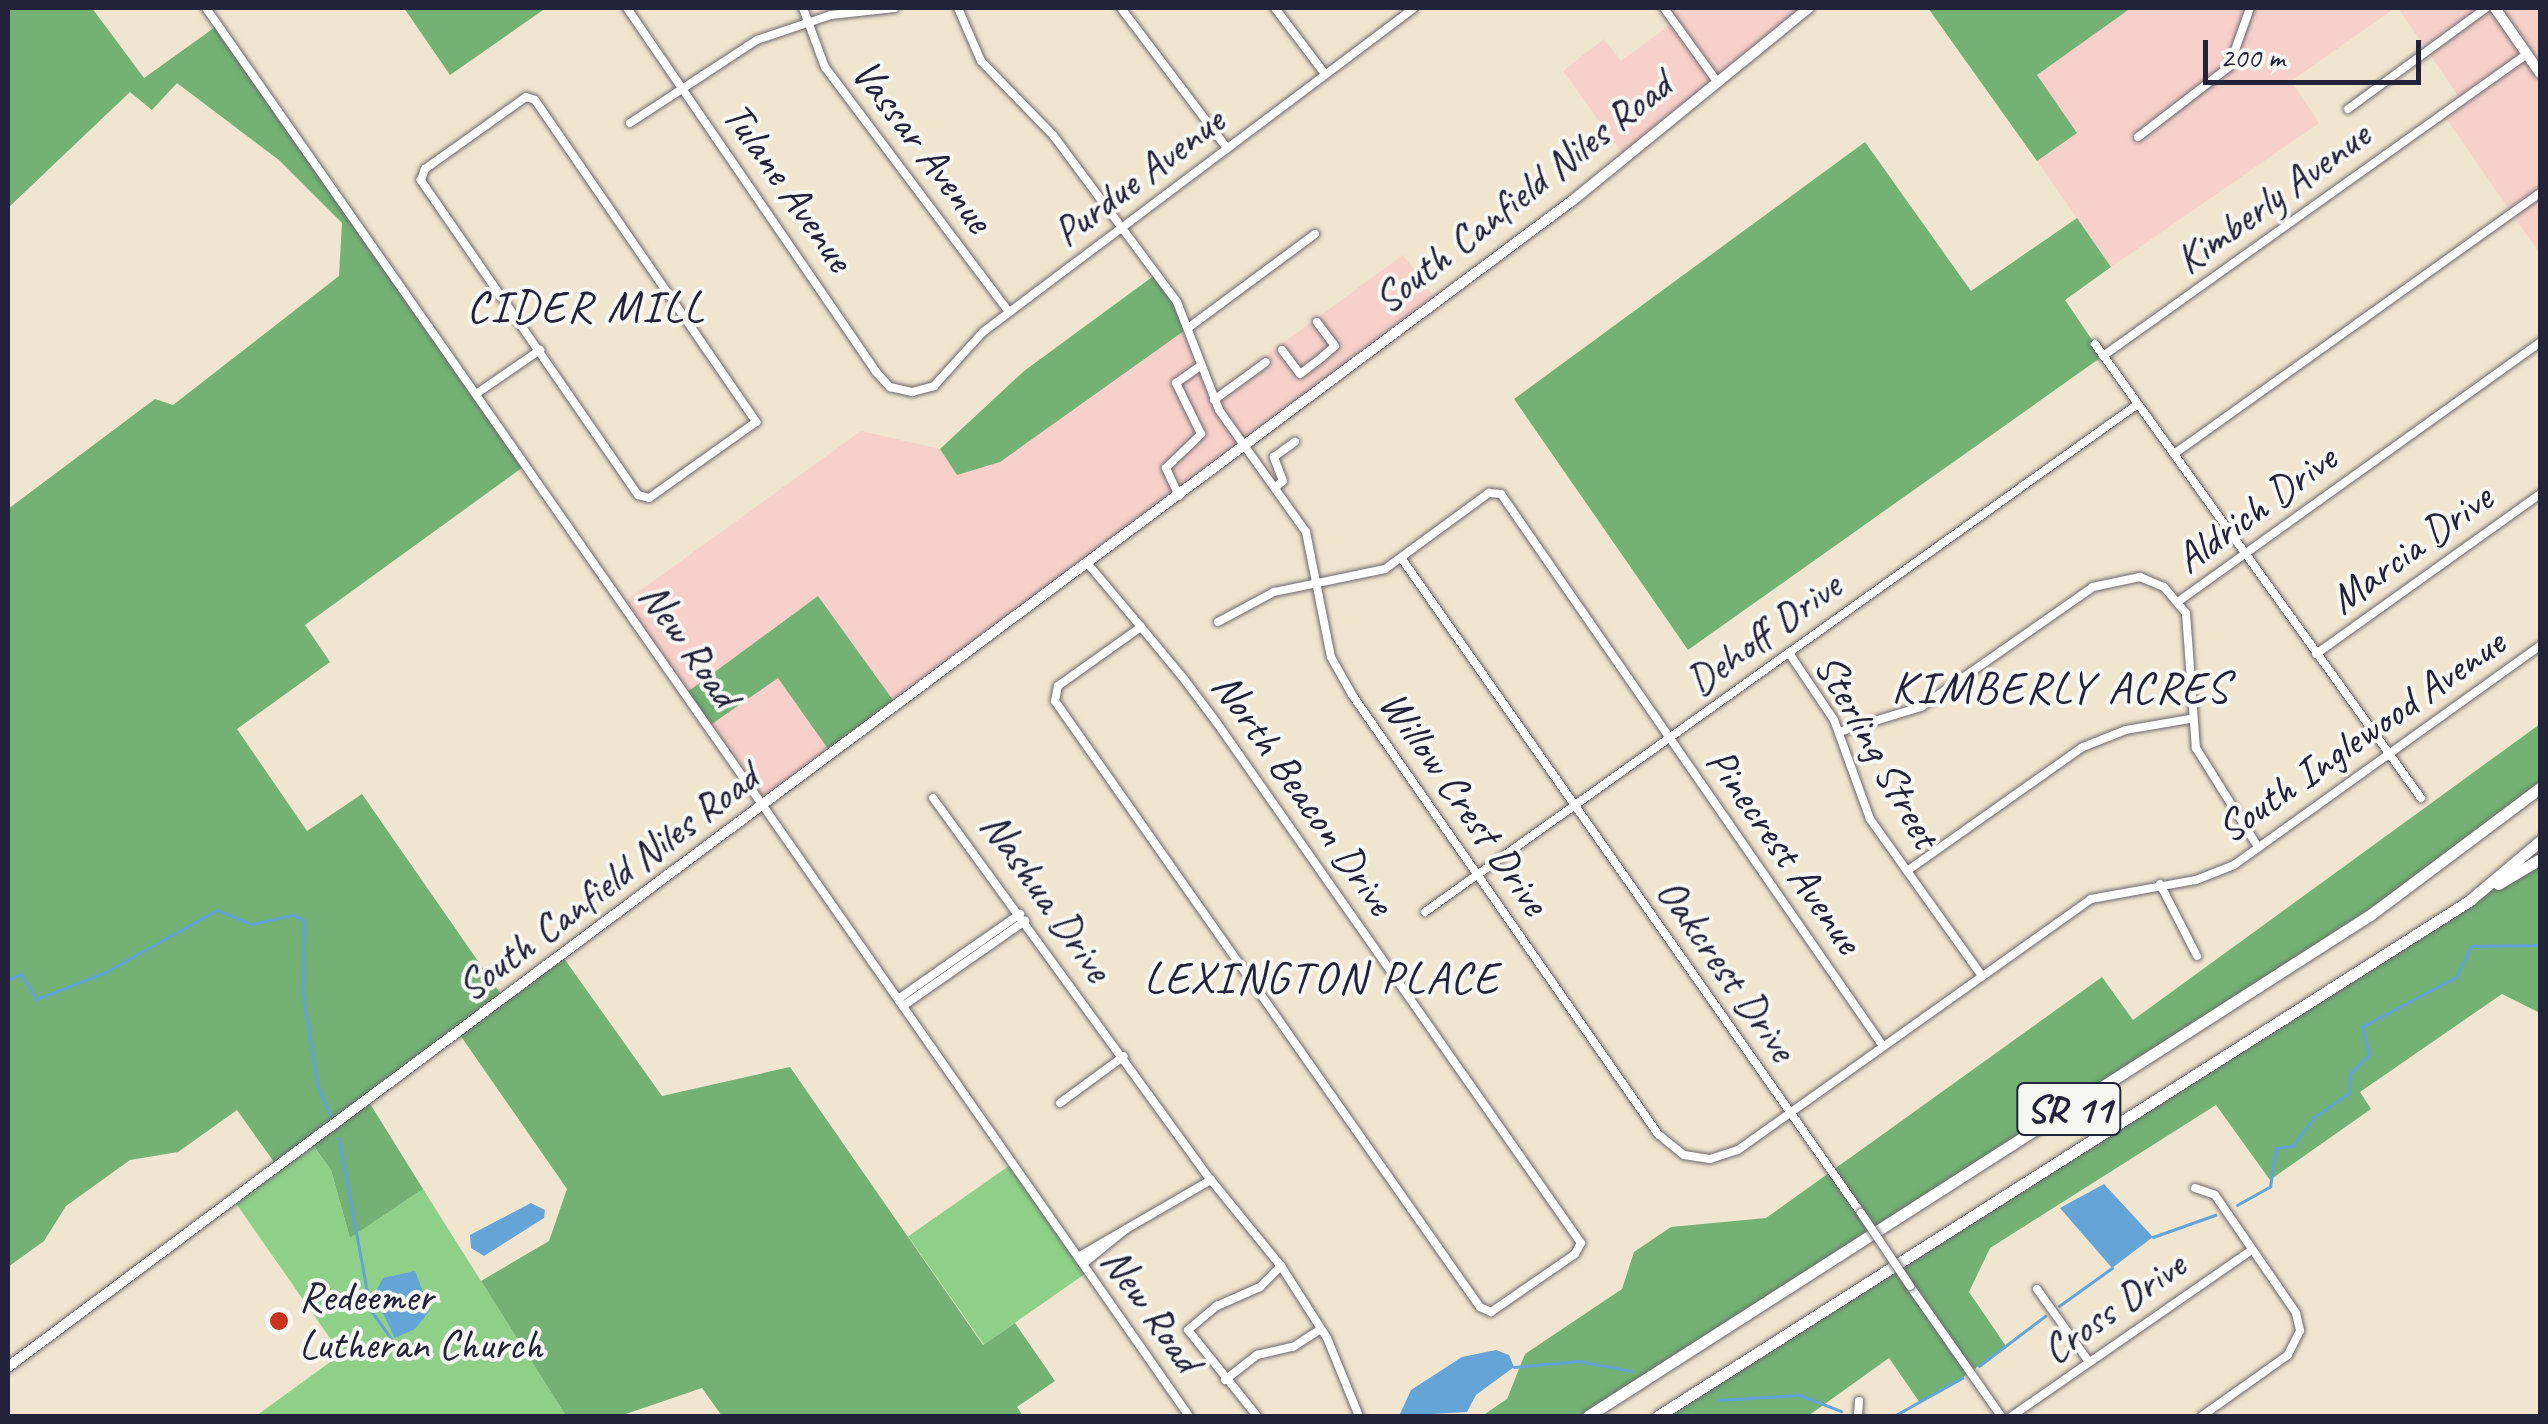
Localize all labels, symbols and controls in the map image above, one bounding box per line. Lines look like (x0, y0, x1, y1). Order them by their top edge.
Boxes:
scale bar (2208, 20, 2426, 82)
text: 200 m (2220, 38, 2285, 76)
street label: Vassar Avenue (840, 49, 1004, 243)
street label: South Canfield Niles Road (1363, 60, 1683, 326)
street label: Tulane Avenue (712, 93, 864, 281)
street label: Purdue Avenue (1043, 96, 1235, 258)
street label: Kimberly Avenue (2166, 111, 2380, 285)
district label: CIDER MILL (469, 280, 703, 334)
street label: Aldrich Drive (2165, 434, 2347, 584)
street label: Marcia Drive (2320, 473, 2502, 625)
street label: Dehoff Drive (1677, 561, 1851, 707)
street label: New Road (628, 573, 750, 717)
street label: South Inglewood Avenue (2208, 618, 2514, 854)
street label: Sterling Street (1803, 645, 1951, 857)
district label: KIMBERLY ACRES (1892, 661, 2230, 715)
street label: North Beacon Drive (1201, 663, 1405, 925)
street label: Willow Crest Drive (1368, 681, 1560, 925)
street label: Pinecrest Avenue (1695, 739, 1873, 963)
street label: South Canfield Niles Road (446, 753, 770, 1013)
street label: Nashua Drive (969, 803, 1123, 991)
street label: Oakcrest Drive (1645, 869, 1807, 1071)
district label: LEXINGTON PLACE (1145, 951, 1499, 1005)
road number: SR 11 (2014, 1074, 2124, 1144)
street label: New Road (1090, 1238, 1212, 1382)
street label: Cross Drive (2032, 1240, 2196, 1376)
place label: Redeemer Lutheran Church (299, 1272, 544, 1370)
marker: Redeemer Lutheran Church (268, 1310, 290, 1332)

